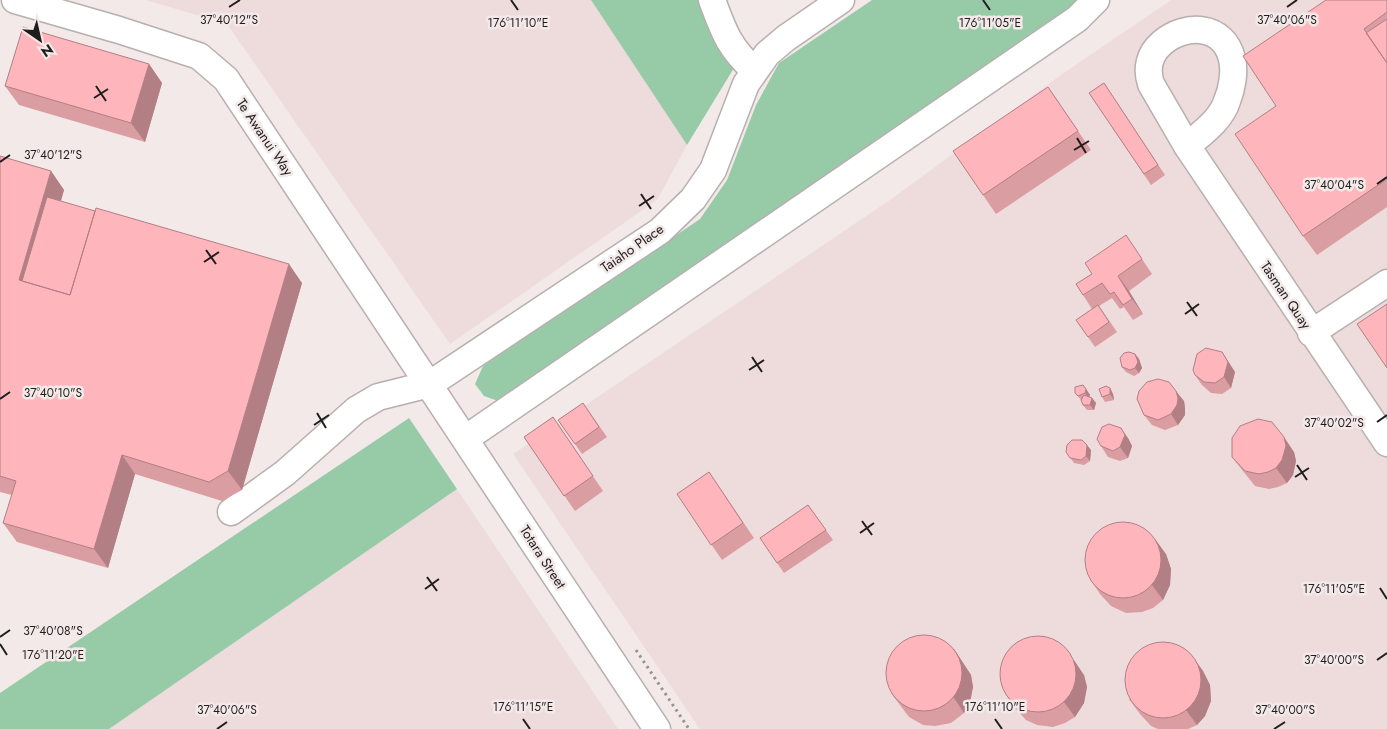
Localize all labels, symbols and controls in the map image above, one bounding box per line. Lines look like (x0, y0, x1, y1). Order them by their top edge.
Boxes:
text: 37°40'12"S (200, 11, 258, 29)
text: 37°40'06"S (1257, 11, 1317, 29)
text: 176°11'10"E (488, 14, 548, 32)
text: 176°11'05"E (959, 14, 1021, 32)
north arrow (15, 15, 65, 65)
text: N (37, 39, 57, 62)
street label: Te Awanui Way (232, 94, 299, 180)
text: 37°40'12"S (24, 146, 82, 164)
text: 37°40'04"S (1304, 176, 1364, 194)
street label: Taiaho Place (596, 219, 668, 277)
street label: Tasman Quay (1256, 257, 1317, 334)
text: 37°40'10"S (24, 384, 83, 402)
text: 37°40'02"S (1304, 414, 1364, 432)
street label: Totara Street (515, 521, 571, 593)
text: 176°11'05"E (1303, 580, 1365, 598)
text: 37°40'08"S (23, 622, 83, 640)
text: 176°11'20"E (22, 646, 84, 664)
text: 37°40'00"S (1304, 651, 1365, 669)
text: 176°11'15"E (493, 698, 553, 716)
text: 176°11'10"E (965, 698, 1025, 716)
text: 37°40'06"S (197, 701, 257, 719)
text: 37°40'00"S (1255, 701, 1316, 719)

